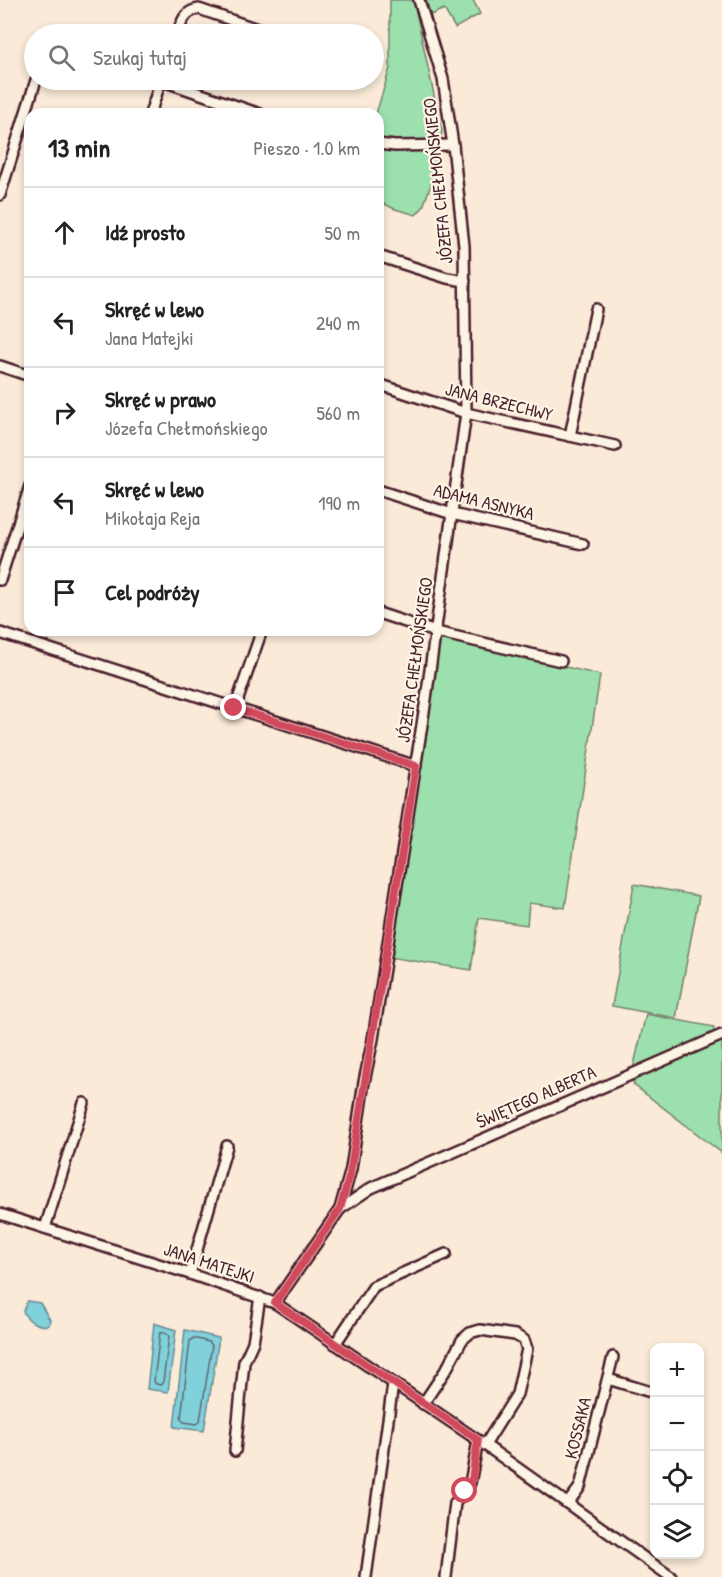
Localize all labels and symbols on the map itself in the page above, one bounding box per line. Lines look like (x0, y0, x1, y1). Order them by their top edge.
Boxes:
street label: JÓZEFA CHEŁMOŃSKIEGO (416, 97, 459, 265)
street label: JANA BRZECHWY (443, 376, 555, 427)
street label: ADAMA ASNYKA (431, 477, 537, 526)
street label: JÓZEFA CHEŁMOŃSKIEGO (391, 576, 438, 744)
route end (220, 694, 246, 720)
street label: ŚWIĘTEGO ALBERTA (472, 1059, 600, 1134)
street label: JANA MATEJKI (161, 1236, 258, 1289)
street label: KOSSAKA (558, 1394, 597, 1461)
route start (451, 1477, 477, 1503)

